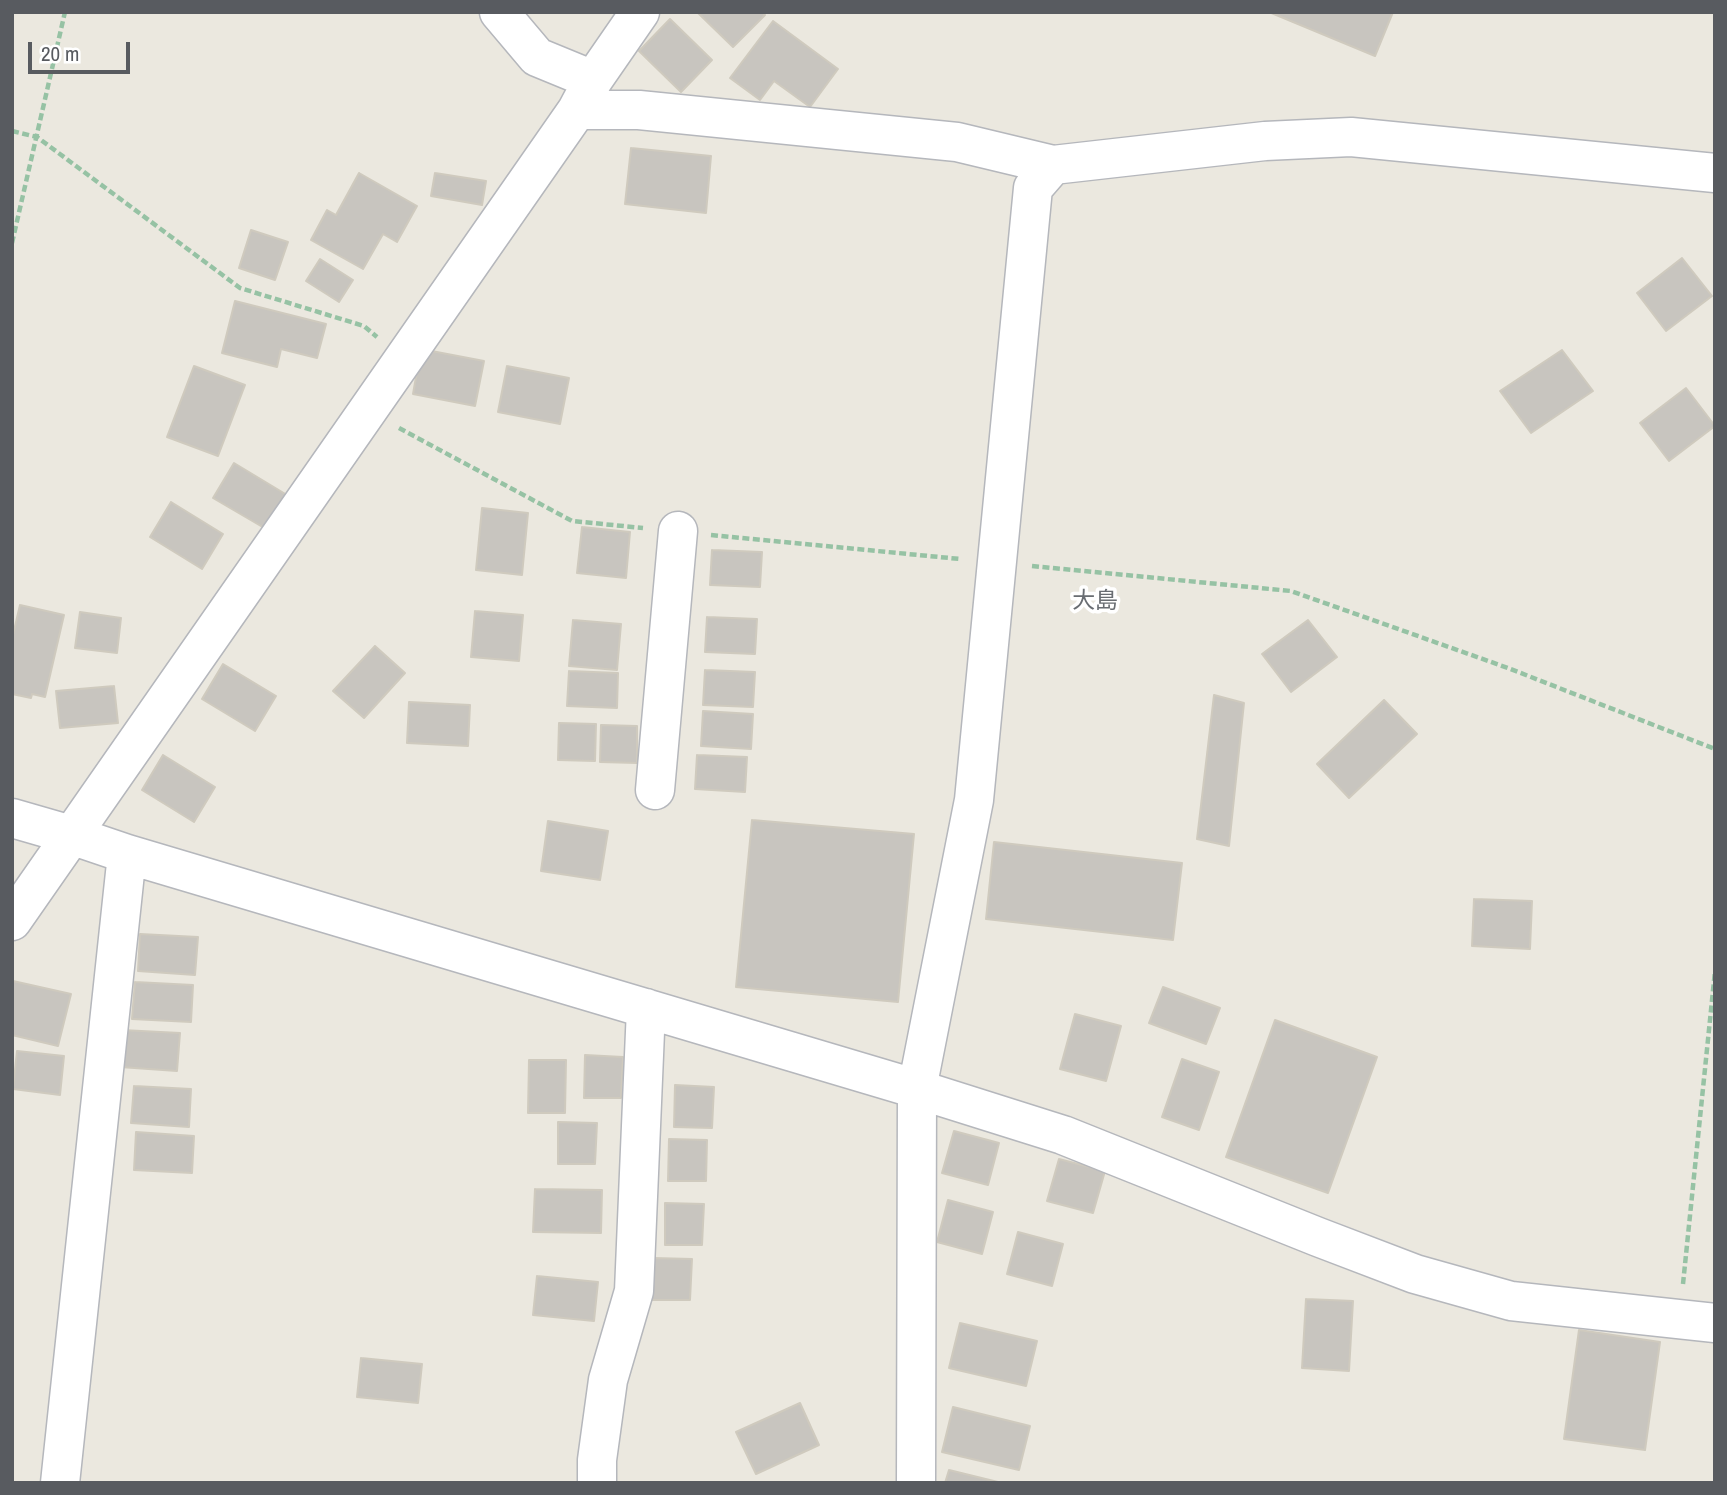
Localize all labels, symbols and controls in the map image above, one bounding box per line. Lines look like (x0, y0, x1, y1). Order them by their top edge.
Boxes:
scale bar (32, 28, 133, 72)
text: 20 m (41, 39, 79, 68)
district label: 大島 (1072, 588, 1118, 616)

